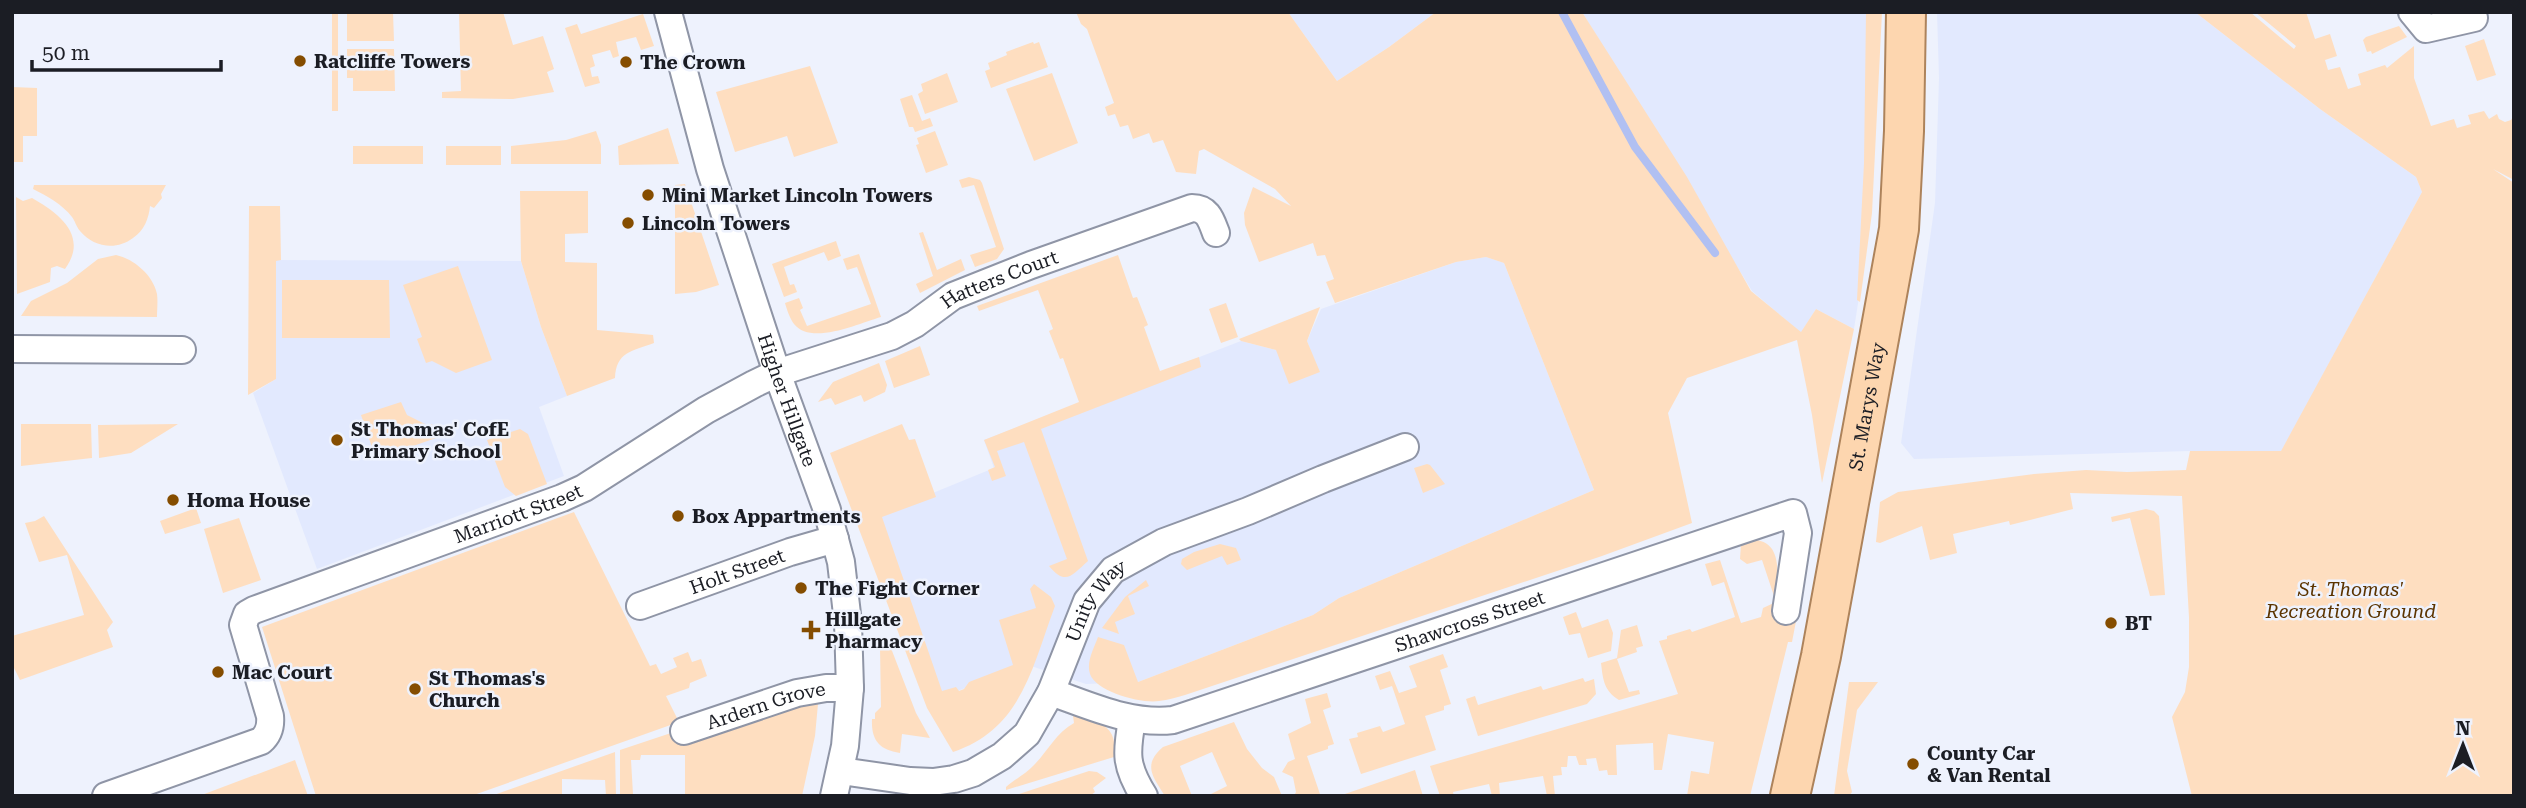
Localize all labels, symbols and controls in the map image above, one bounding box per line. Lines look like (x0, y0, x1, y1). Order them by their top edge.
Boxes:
scale bar (32, 28, 220, 72)
text: 50 m (42, 41, 90, 65)
place label: Ratcliffe Towers (314, 50, 470, 73)
place label: The Crown (640, 51, 746, 74)
marker: Ratcliffe Towers (292, 53, 308, 69)
marker: The Crown (618, 54, 634, 70)
place label: Mini Market Lincoln Towers (662, 184, 933, 207)
marker: Mini Market Lincoln Towers (640, 187, 656, 203)
place label: Lincoln Towers (642, 212, 790, 235)
marker: Lincoln Towers (620, 215, 636, 231)
street label: Hatters Court (936, 245, 1061, 313)
street label: Higher Hillgate (753, 331, 821, 470)
street label: St. Marys Way (1844, 340, 1890, 473)
place label: St Thomas' CofE Primary School (351, 418, 509, 463)
marker: St Thomas' CofE Primary School (329, 432, 345, 448)
street label: Marriott Street (451, 479, 586, 548)
place label: Homa House (187, 489, 310, 512)
marker: Homa House (165, 492, 181, 508)
place label: Box Appartments (692, 505, 861, 528)
marker: Box Appartments (670, 508, 686, 524)
street label: Holt Street (686, 544, 788, 599)
street label: Unity Way (1061, 554, 1130, 645)
place label: The Fight Corner (815, 577, 980, 600)
park label: St. Thomas' Recreation Ground (2265, 578, 2436, 623)
marker: The Fight Corner (793, 580, 809, 596)
street label: Shawcross Street (1392, 586, 1548, 657)
place label: Hillgate Pharmacy (825, 608, 923, 653)
place label: BT (2125, 612, 2152, 635)
marker: BT (2103, 615, 2119, 631)
marker: Hillgate Pharmacy (803, 622, 819, 638)
place label: Mac Court (232, 661, 332, 684)
marker: Mac Court (210, 664, 226, 680)
place label: St Thomas's Church (429, 667, 545, 712)
street label: Ardern Grove (704, 677, 827, 735)
marker: St Thomas's Church (407, 681, 423, 697)
north arrow (2428, 710, 2498, 780)
text: N (2456, 717, 2471, 740)
place label: County Car & Van Rental (1927, 742, 2050, 787)
marker: County Car & Van Rental (1905, 756, 1921, 772)

